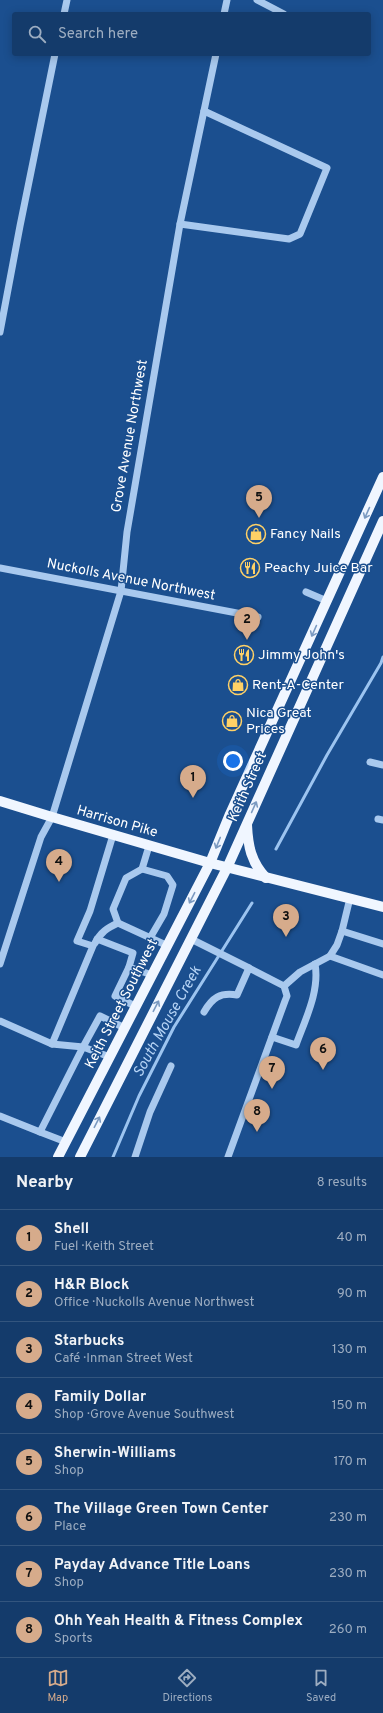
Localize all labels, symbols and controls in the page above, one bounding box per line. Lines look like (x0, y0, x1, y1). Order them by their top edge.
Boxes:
search box (12, 12, 371, 56)
icon: search (26, 23, 48, 45)
text: Search here (58, 25, 138, 44)
street label: Grove Avenue Northwest (108, 358, 152, 514)
pin: 5 (246, 485, 272, 518)
one-way arrow (363, 506, 370, 518)
shop icon: Fancy Nails (245, 523, 267, 545)
place label: Fancy Nails (270, 526, 341, 543)
street label: Nuckolls Avenue Northwest (45, 555, 217, 605)
restaurant icon: Peachy Juice Bar (239, 557, 261, 579)
place label: Peachy Juice Bar (264, 560, 373, 577)
pin: 2 (234, 607, 260, 640)
one-way arrow (310, 625, 317, 637)
restaurant icon: Jimmy John's (233, 644, 255, 666)
place label: Jimmy John's (258, 647, 345, 664)
shop icon: Rent-A-Center (227, 674, 249, 696)
place label: Rent-A-Center (252, 677, 345, 694)
place label: Nica Great Prices (246, 705, 312, 738)
shop icon: Nica Great Prices (221, 710, 243, 732)
street label: Keith Street (225, 749, 271, 825)
your location (223, 751, 243, 771)
pin: 1 (180, 765, 206, 798)
one-way arrow (251, 801, 259, 813)
street label: Harrison Pike (75, 802, 159, 842)
one-way arrow (214, 836, 222, 848)
pin: 4 (46, 849, 72, 882)
one-way arrow (188, 892, 195, 904)
pin: 3 (273, 904, 299, 937)
street label: Keith Street Southwest (82, 936, 162, 1072)
water label: South Mouse Creek (130, 963, 207, 1081)
one-way arrow (153, 1001, 161, 1013)
pin: 6 (310, 1037, 336, 1070)
pin: 7 (259, 1056, 285, 1089)
pin: 8 (244, 1099, 270, 1132)
one-way arrow (94, 1116, 101, 1128)
text: Nearby (16, 1172, 73, 1194)
text: 8 results (317, 1175, 367, 1191)
text: Shell (54, 1220, 89, 1239)
text: 1 (26, 1230, 32, 1246)
text: 40 m (337, 1230, 367, 1246)
text: Fuel · Keith Street (54, 1239, 154, 1255)
text: H&R Block (54, 1276, 129, 1295)
text: 2 (25, 1286, 33, 1302)
text: 90 m (337, 1286, 367, 1302)
text: Office · Nuckolls Avenue Northwest (54, 1295, 254, 1311)
text: Starbucks (54, 1332, 124, 1351)
text: 3 (25, 1342, 33, 1358)
text: 130 m (332, 1342, 367, 1358)
text: Café · Inman Street West (54, 1351, 193, 1367)
text: Family Dollar (54, 1388, 146, 1407)
text: 4 (25, 1398, 33, 1414)
text: 150 m (332, 1398, 367, 1414)
text: Shop · Grove Avenue Southwest (54, 1407, 234, 1423)
text: Sherwin-Williams (54, 1444, 176, 1463)
text: 5 (25, 1454, 33, 1470)
text: 170 m (333, 1454, 367, 1470)
text: Shop (54, 1463, 84, 1479)
text: The Village Green Town Center (54, 1500, 269, 1519)
text: 6 (25, 1510, 33, 1526)
text: 230 m (329, 1510, 367, 1526)
text: Place (54, 1519, 86, 1535)
text: Payday Advance Title Loans (54, 1556, 250, 1575)
text: 7 (26, 1566, 32, 1582)
text: 230 m (329, 1566, 367, 1582)
text: Shop (54, 1575, 84, 1591)
text: Ohh Yeah Health & Fitness Complex (54, 1612, 303, 1631)
text: 8 (25, 1622, 33, 1638)
text: 260 m (329, 1622, 367, 1638)
text: Sports (54, 1631, 93, 1647)
tab: Map (47, 1667, 69, 1705)
tab: Directions (162, 1667, 212, 1705)
tab: Saved (306, 1667, 336, 1705)

